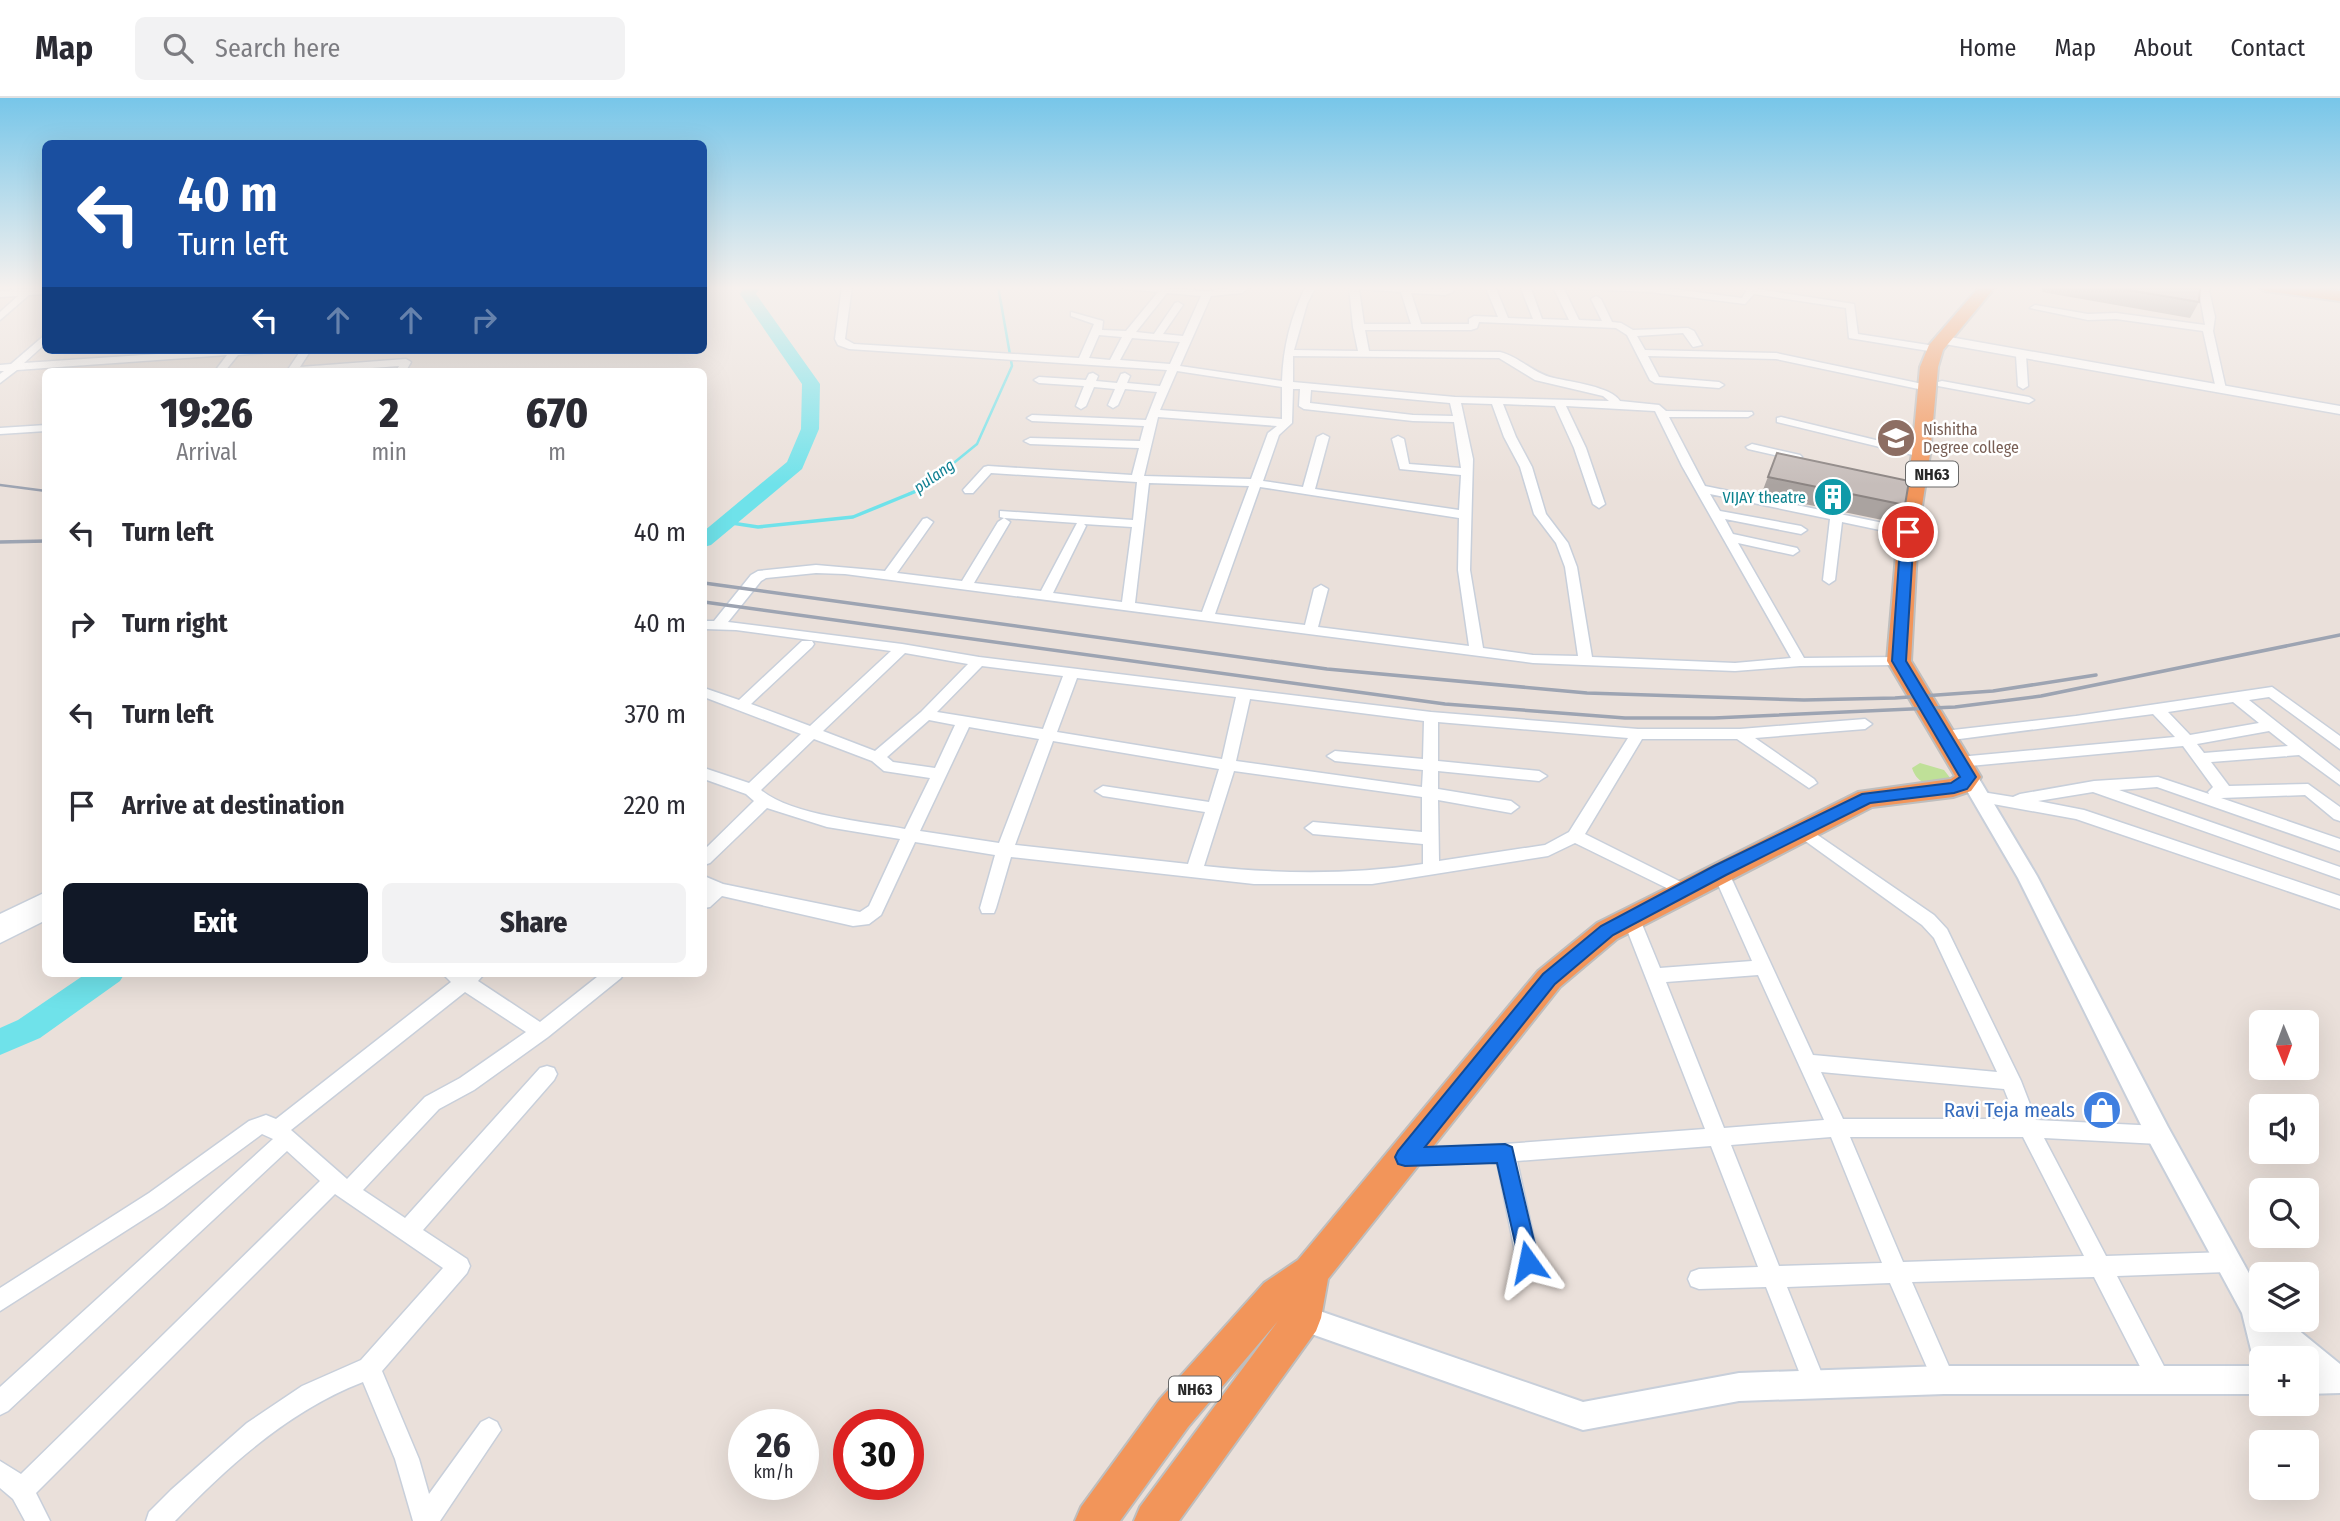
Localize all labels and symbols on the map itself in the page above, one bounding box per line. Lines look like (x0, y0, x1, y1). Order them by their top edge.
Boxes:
school or university icon: Nishitha Degree college (1875, 417, 1917, 459)
place label: Nishitha Degree college (1923, 420, 2019, 457)
water label: pulang (910, 455, 958, 497)
road number: NH63 (1906, 462, 1958, 486)
building icon: VIJAY theatre (1812, 476, 1854, 518)
place label: VIJAY theatre (1722, 488, 1806, 507)
pin (1878, 502, 1938, 562)
north arrow (2249, 1010, 2319, 1080)
shop icon: Ravi Teja meals (2081, 1089, 2123, 1131)
place label: Ravi Teja meals (1944, 1097, 2075, 1123)
position arrow (1491, 1225, 1565, 1299)
road number: NH63 (1169, 1376, 1221, 1401)
speed limit sign: 30 (833, 1409, 924, 1500)

